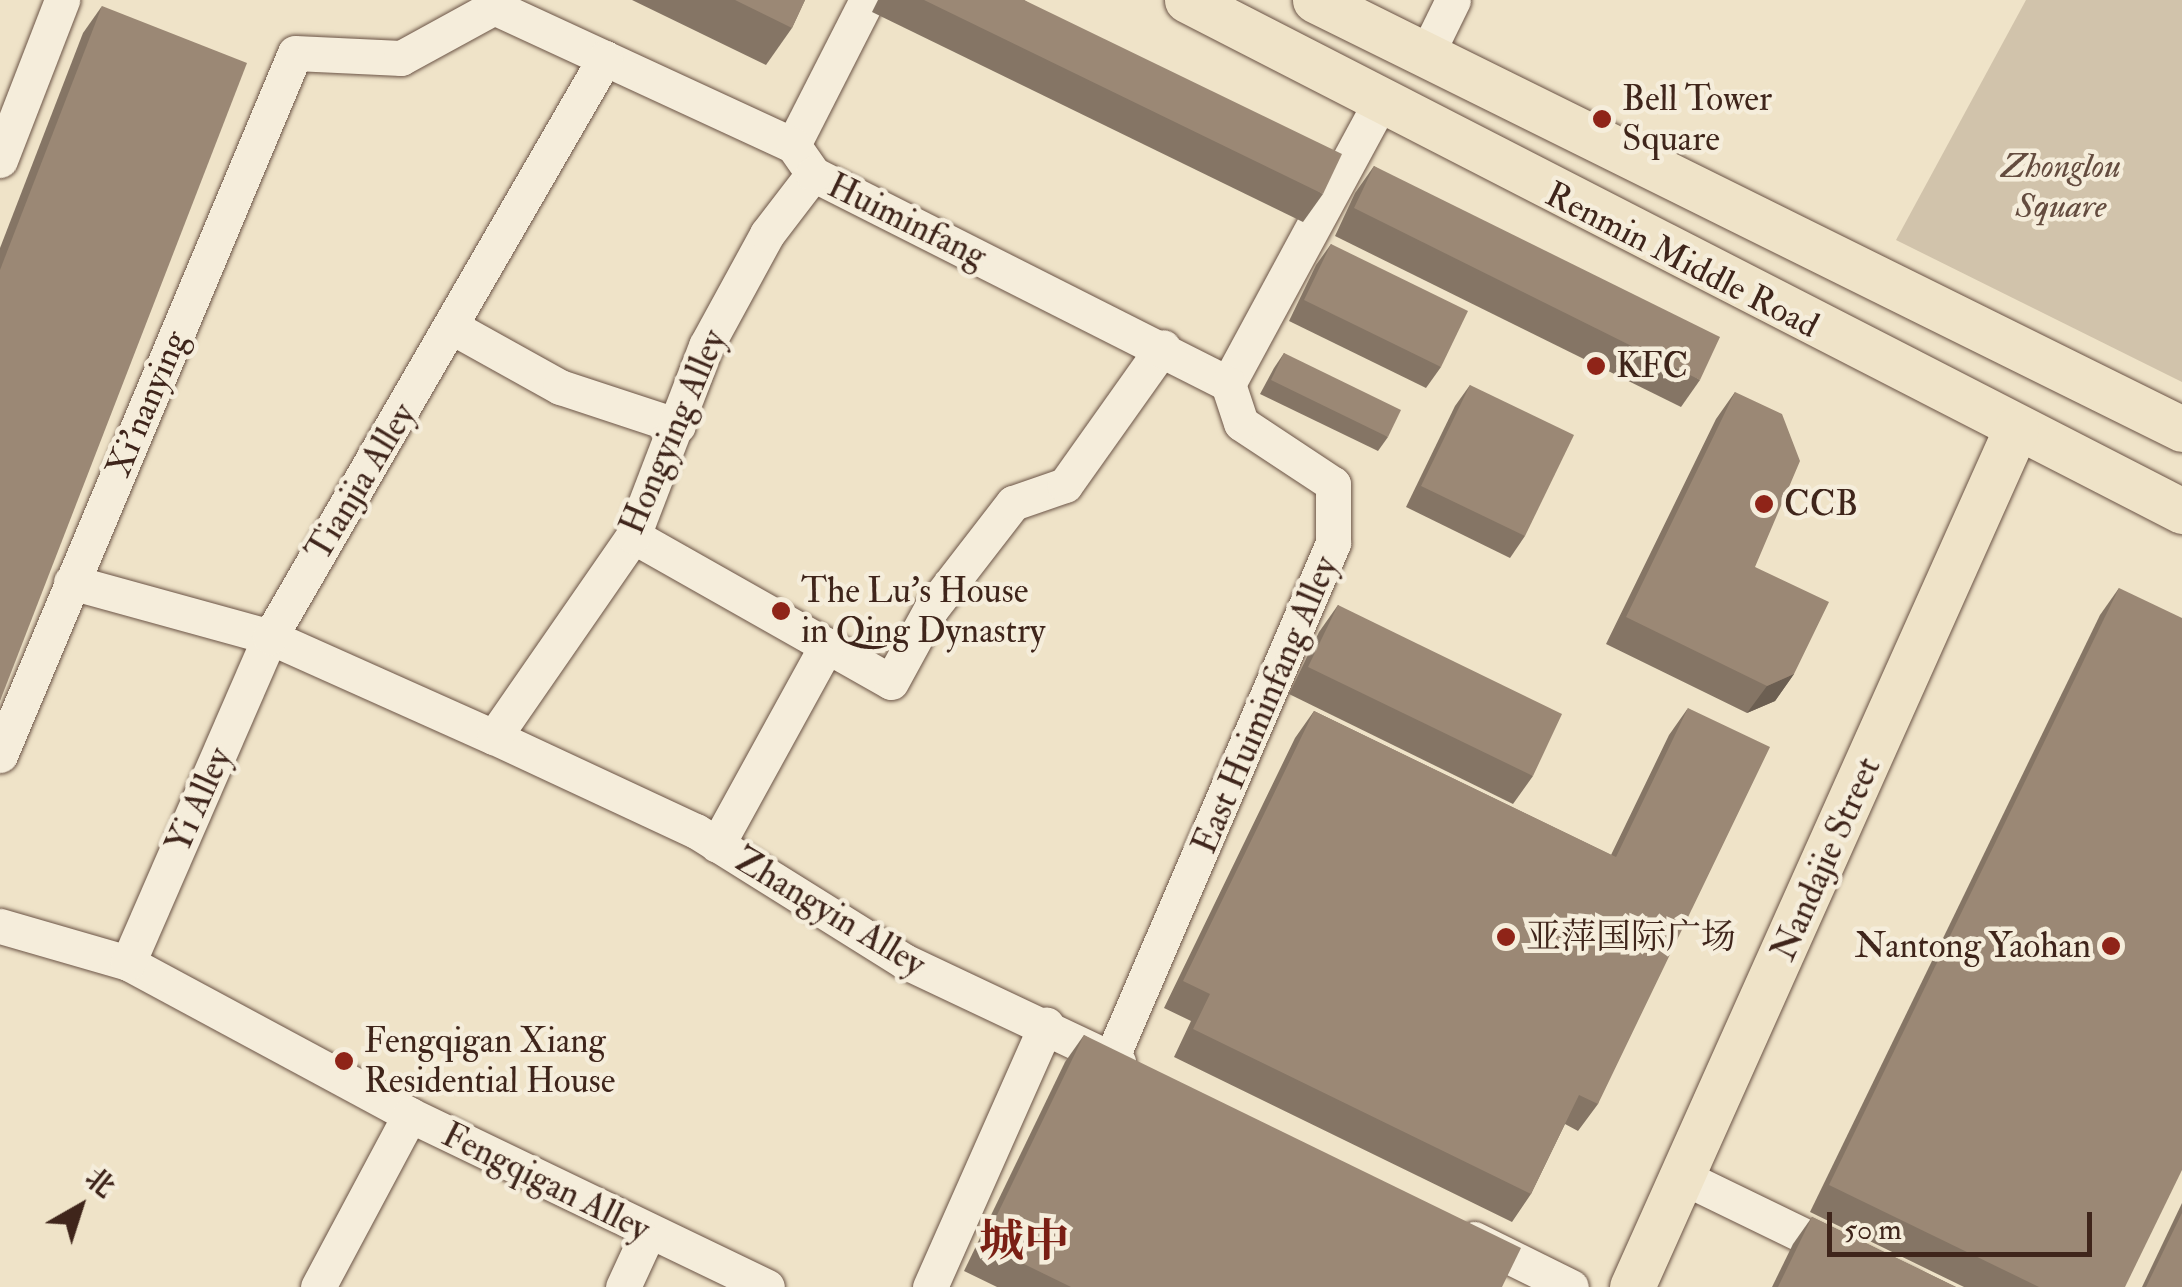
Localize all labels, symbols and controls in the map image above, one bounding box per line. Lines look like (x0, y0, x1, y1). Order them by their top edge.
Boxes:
place label: Bell Tower Square (1622, 78, 1772, 160)
marker: Bell Tower Square (1591, 108, 1613, 130)
park label: Zhonglou Square (2001, 145, 2121, 227)
street label: Huiminfang (821, 165, 993, 277)
street label: Renmin Middle Road (1538, 173, 1826, 347)
street label: Hongying Alley (611, 323, 735, 541)
street label: Xi'nanying (97, 325, 197, 483)
place label: KFC (1616, 345, 1688, 387)
marker: KFC (1585, 355, 1607, 377)
street label: Tianjia Alley (298, 396, 424, 568)
place label: CCB (1784, 483, 1858, 525)
marker: CCB (1753, 493, 1775, 515)
street label: East Huiminfang Alley (1183, 550, 1347, 860)
place label: The Lu's House in Qing Dynastry (801, 570, 1045, 652)
marker: The Lu's House in Qing Dynastry (770, 600, 792, 622)
street label: Yi Alley (157, 741, 241, 859)
street label: Nandajie Street (1762, 751, 1890, 967)
street label: Zhangyin Alley (727, 839, 933, 985)
place label: 亚萍国际广场 (1526, 916, 1736, 958)
place label: Nantong Yaohan (1855, 925, 2091, 967)
marker: 亚萍国际广场 (1495, 926, 1517, 948)
marker: Nantong Yaohan (2100, 935, 2122, 957)
place label: Fengqigan Xiang Residential House (364, 1020, 615, 1102)
marker: Fengqigan Xiang Residential House (333, 1050, 355, 1072)
street label: Fengqigan Alley (435, 1114, 657, 1250)
north arrow (30, 1157, 130, 1257)
text: 北 (77, 1161, 121, 1206)
scale bar (1832, 1192, 2097, 1254)
text: 50 m (1844, 1211, 1902, 1248)
district label: 城中 (979, 1216, 1069, 1270)

